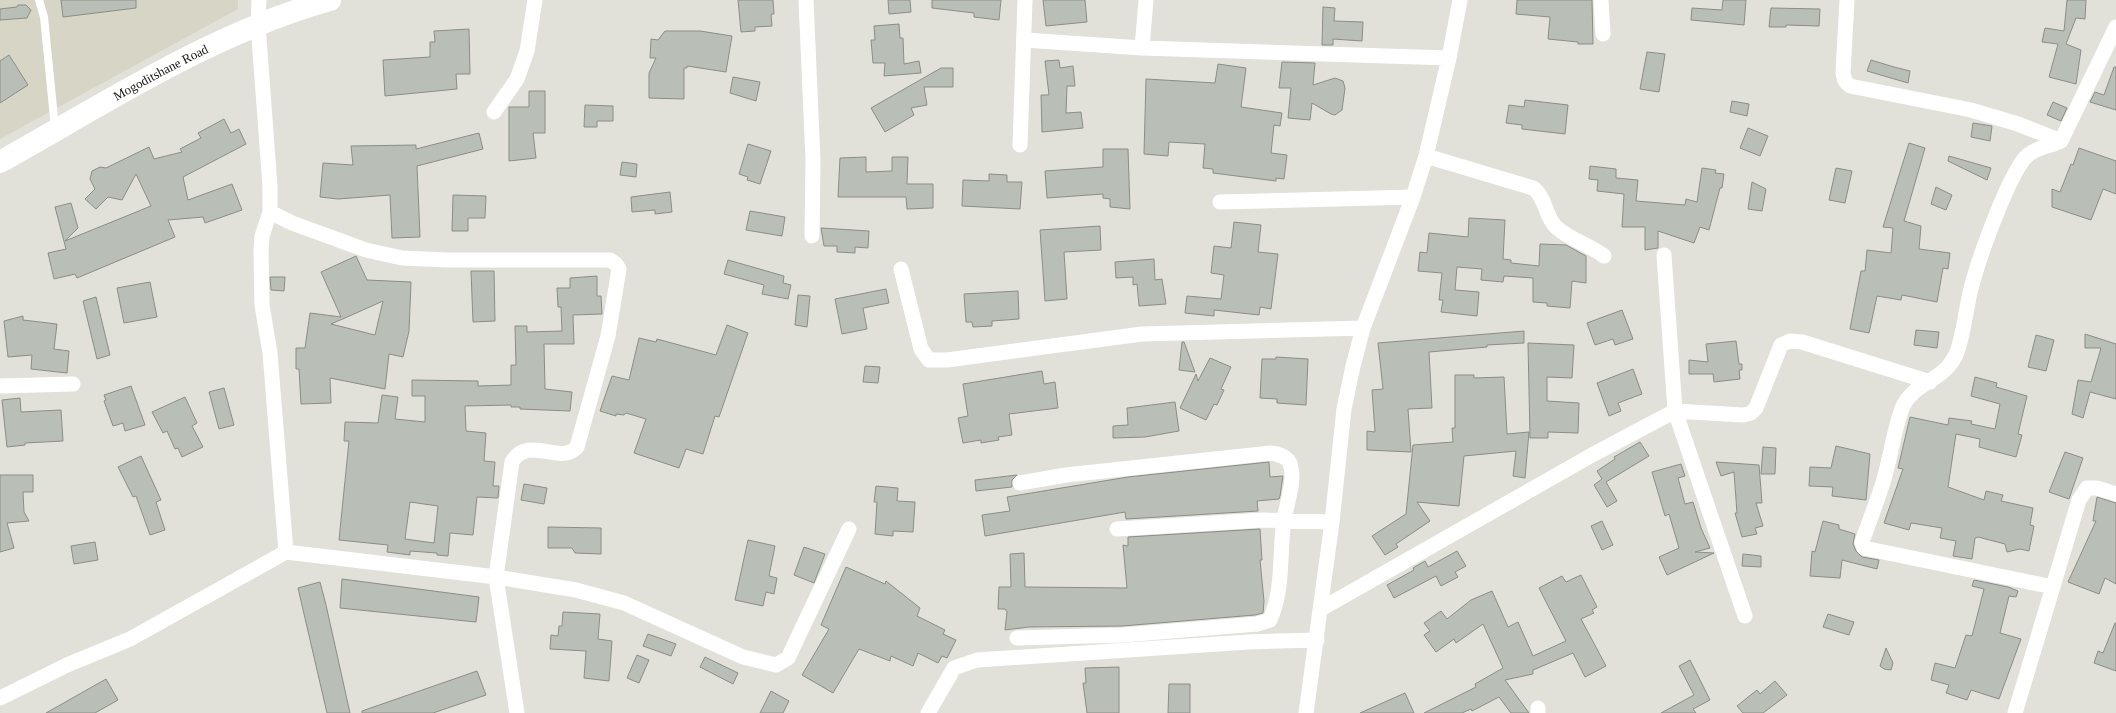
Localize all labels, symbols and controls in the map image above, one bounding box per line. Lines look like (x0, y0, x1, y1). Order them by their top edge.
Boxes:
street label: Mogoditshane Road (111, 41, 211, 104)

